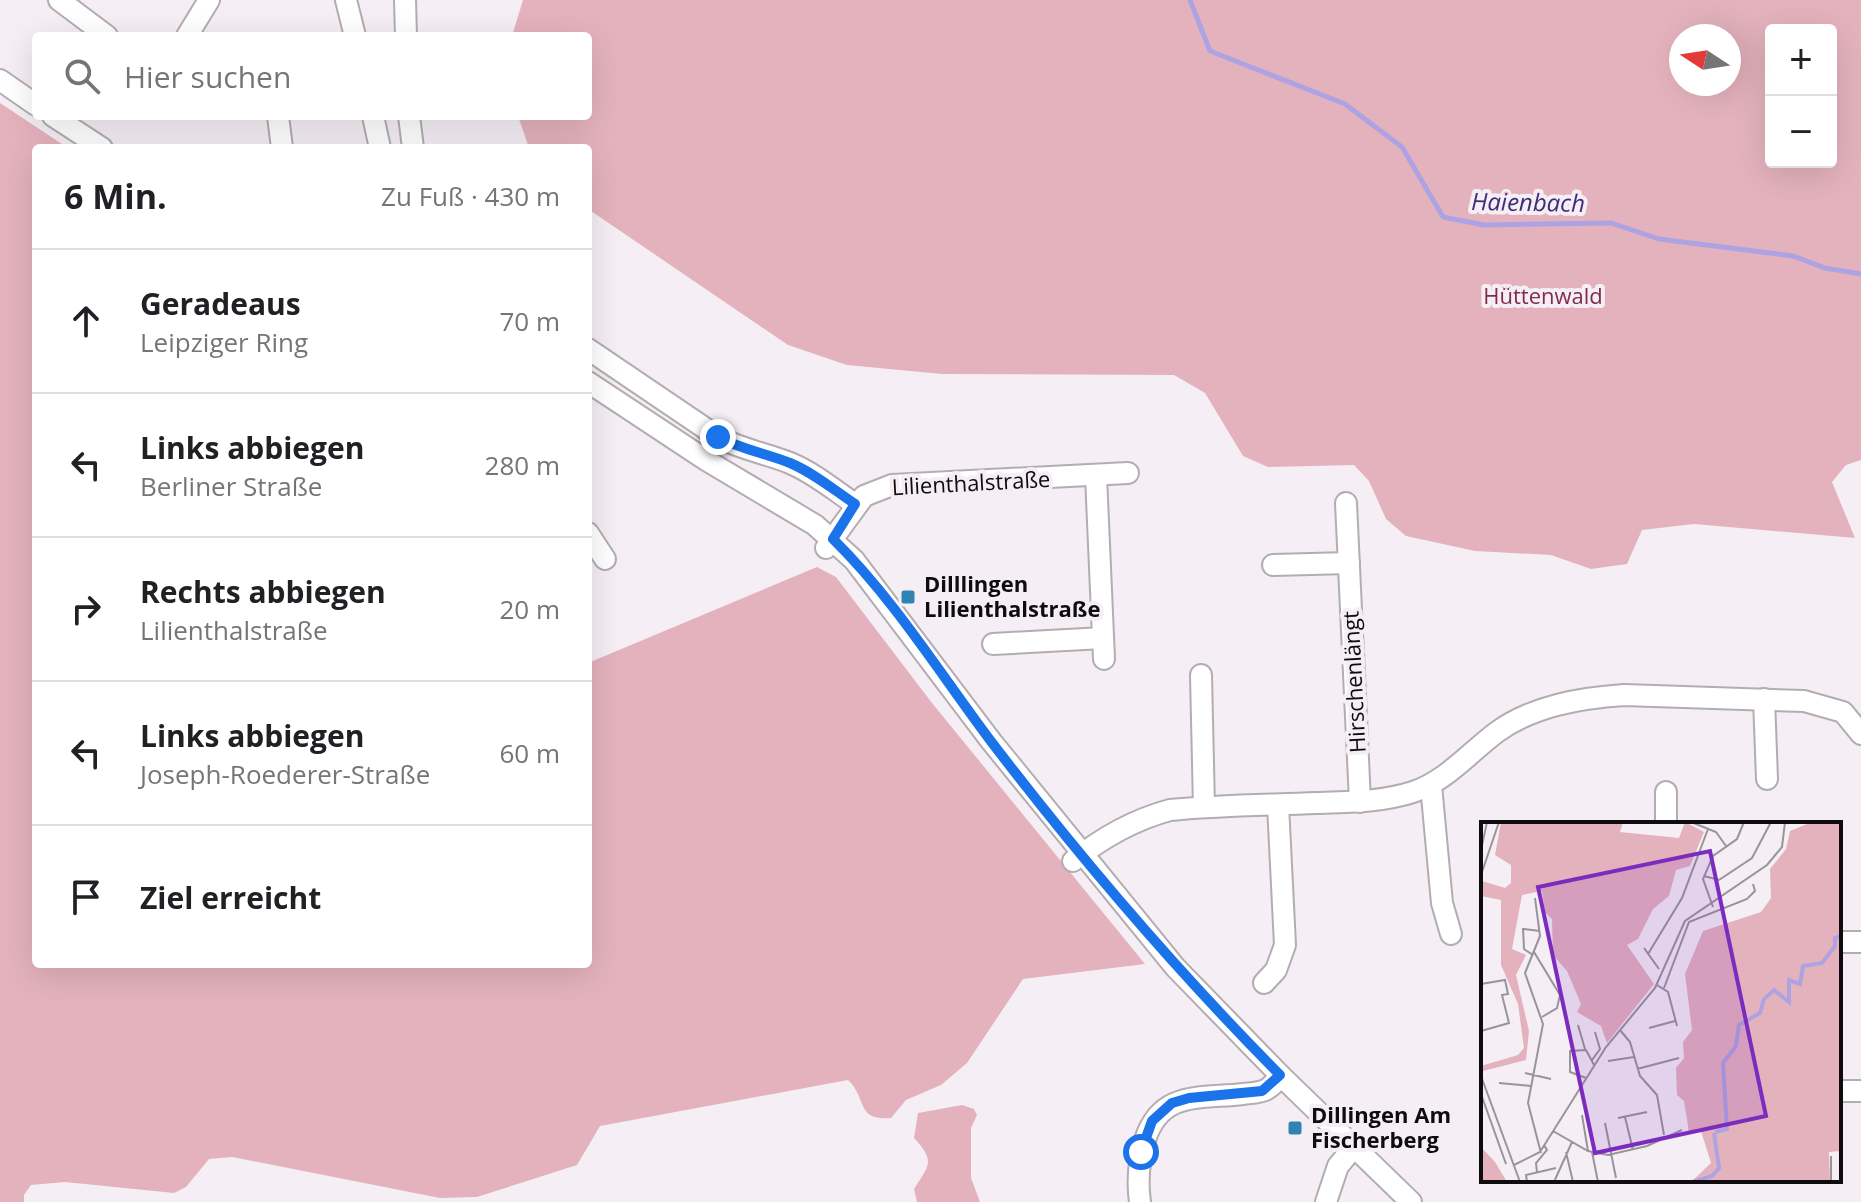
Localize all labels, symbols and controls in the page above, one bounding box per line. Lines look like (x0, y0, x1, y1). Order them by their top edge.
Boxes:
north arrow (1669, 24, 1741, 96)
map controls (1765, 24, 1837, 168)
button: + (1765, 24, 1837, 96)
search box (32, 32, 592, 120)
icon: search (60, 54, 104, 98)
text: Hier suchen (124, 56, 291, 97)
button: − (1765, 96, 1837, 168)
text: 6 Min. (64, 173, 167, 219)
text: Zu Fuß · 430 m (381, 178, 560, 214)
water label: Haienbach (1471, 184, 1585, 219)
park label: Hüttenwald (1483, 280, 1603, 310)
text: Geradeaus (140, 283, 301, 324)
icon: ahead (64, 299, 108, 343)
text: 70 m (499, 303, 560, 339)
text: Leipziger Ring (140, 324, 308, 360)
route end (700, 419, 736, 455)
text: Links abbiegen (140, 427, 365, 468)
icon: left (64, 443, 108, 487)
text: 280 m (485, 447, 560, 483)
street label: Lilienthalstraße (891, 463, 1051, 501)
text: Berliner Straße (140, 468, 322, 504)
place label: Dilllingen Lilienthalstraße (924, 568, 1100, 623)
text: Rechts abbiegen (140, 571, 386, 612)
icon: right (64, 587, 108, 631)
marker: Dilllingen Lilienthalstraße (899, 588, 917, 606)
text: 20 m (499, 591, 560, 627)
street label: Hirschenlängt (1334, 610, 1372, 754)
text: Lilienthalstraße (140, 612, 328, 648)
text: Links abbiegen (140, 715, 365, 756)
icon: left (64, 731, 108, 775)
text: 60 m (499, 735, 560, 771)
text: Joseph-Roederer-Straße (140, 756, 430, 792)
inset map (1481, 822, 1841, 1182)
icon: arrive (64, 875, 108, 919)
text: Ziel erreicht (140, 877, 321, 918)
place label: Dillingen Am Fischerberg (1311, 1099, 1451, 1154)
marker: Dillingen Am Fischerberg (1286, 1119, 1304, 1137)
route start (1123, 1134, 1159, 1170)

